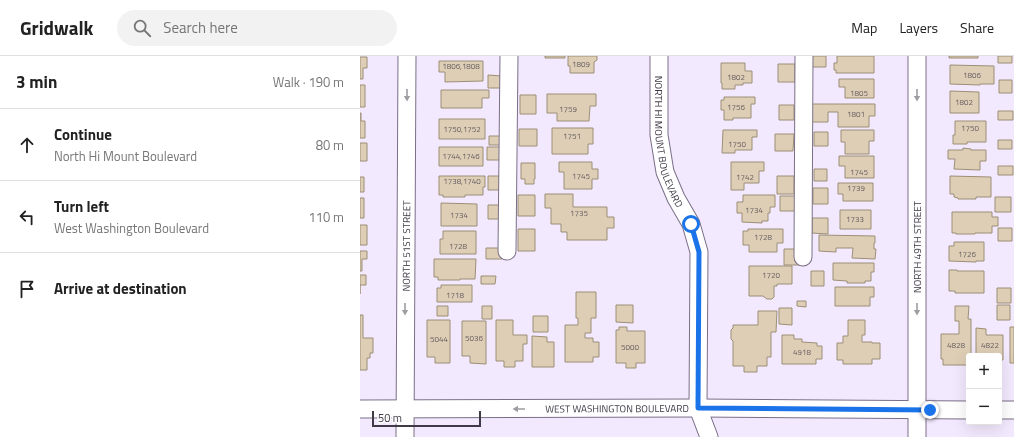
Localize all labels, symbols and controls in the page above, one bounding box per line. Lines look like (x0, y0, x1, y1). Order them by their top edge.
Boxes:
search box (117, 10, 397, 46)
text: Gridwalk (20, 13, 93, 42)
text: Search here (163, 16, 238, 39)
icon: search (131, 17, 153, 39)
text: Map (851, 17, 877, 38)
text: Layers (899, 17, 938, 38)
text: Share (960, 17, 994, 38)
house number: 1809 (572, 58, 590, 70)
house number: 1806,1808 (442, 60, 480, 72)
text: 3 min (16, 69, 57, 95)
house number: 1806 (963, 69, 981, 81)
house number: 1802 (727, 71, 745, 83)
text: Walk · 190 m (273, 72, 344, 92)
street label: NORTH HI MOUNT BOULEVARD (652, 76, 687, 210)
house number: 1805 (850, 87, 868, 99)
one-way arrow (404, 89, 410, 102)
one-way arrow (914, 89, 920, 102)
house number: 1802 (955, 96, 973, 108)
house number: 1756 (727, 101, 745, 113)
house number: 1759 (559, 103, 577, 115)
house number: 1801 (847, 108, 865, 120)
house number: 1750 (961, 122, 979, 134)
text: Continue (54, 123, 112, 146)
house number: 1750,1752 (443, 123, 481, 135)
house number: 1751 (563, 130, 581, 142)
icon: ahead (16, 134, 38, 156)
text: 80 m (316, 135, 344, 155)
house number: 1750 (728, 138, 746, 150)
text: North Hi Mount Boulevard (54, 146, 197, 166)
house number: 1744,1746 (442, 150, 480, 162)
house number: 1745 (850, 166, 868, 178)
house number: 1745 (572, 170, 590, 182)
house number: 1742 (736, 171, 754, 183)
house number: 1738,1740 (443, 175, 481, 187)
house number: 1739 (847, 182, 865, 194)
text: Turn left (54, 195, 109, 218)
street label: NORTH 51ST STREET (398, 200, 414, 292)
street label: NORTH 49TH STREET (910, 200, 925, 293)
house number: 1734 (745, 204, 763, 216)
icon: left (16, 206, 38, 228)
text: 110 m (308, 207, 344, 227)
house number: 1735 (570, 207, 588, 219)
house number: 1734 (450, 209, 468, 221)
house number: 1733 (846, 213, 864, 225)
route start (682, 215, 700, 233)
text: West Washington Boulevard (54, 218, 209, 238)
house number: 1728 (754, 231, 772, 243)
house number: 1728 (449, 240, 467, 252)
house number: 1726 (958, 248, 976, 260)
house number: 1720 (762, 269, 780, 281)
text: Arrive at destination (54, 277, 187, 300)
icon: arrive (16, 278, 38, 300)
house number: 1718 (446, 289, 464, 301)
one-way arrow (402, 303, 408, 316)
one-way arrow (914, 303, 920, 316)
house number: 5036 (465, 332, 483, 344)
house number: 5044 (430, 333, 448, 345)
house number: 4828 (947, 339, 965, 351)
house number: 4822 (981, 339, 999, 351)
house number: 5000 (621, 341, 639, 353)
house number: 4918 (793, 346, 811, 358)
map controls (966, 353, 1002, 425)
button: + (966, 353, 1002, 389)
button: − (966, 389, 1002, 425)
street label: WEST WASHINGTON BOULEVARD (545, 401, 689, 416)
route end (921, 401, 939, 419)
one-way arrow (512, 406, 525, 412)
scale bar (372, 409, 481, 428)
text: 50 m (378, 410, 402, 426)

